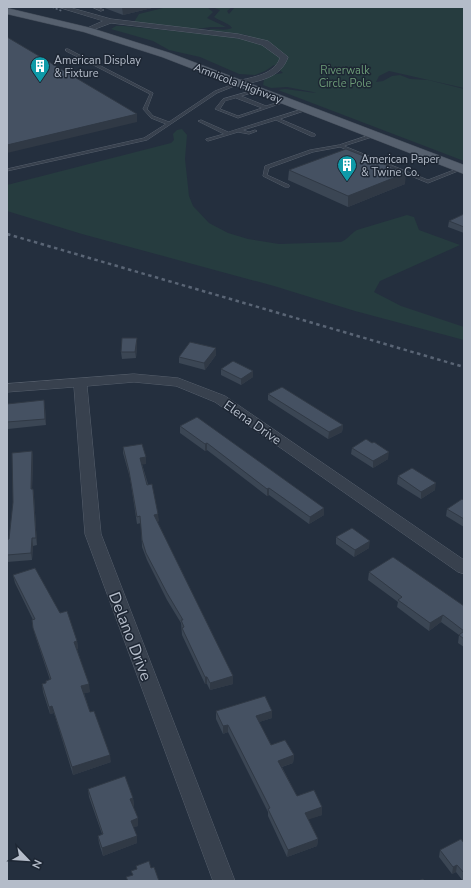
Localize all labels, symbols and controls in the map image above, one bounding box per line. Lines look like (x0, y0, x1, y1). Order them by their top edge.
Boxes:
place label: American Display & Fixture (54, 53, 141, 81)
building icon: American Display & Fixture (29, 55, 51, 83)
street label: Amnicola Highway (192, 60, 284, 107)
park label: Riverwalk Circle Pole (319, 63, 371, 91)
place label: American Paper & Twine Co. (361, 152, 440, 180)
building icon: American Paper & Twine Co. (336, 154, 358, 182)
street label: Elena Drive (220, 396, 285, 449)
street label: Delano Drive (103, 589, 157, 684)
north arrow (8, 840, 48, 880)
text: N (28, 857, 45, 871)

